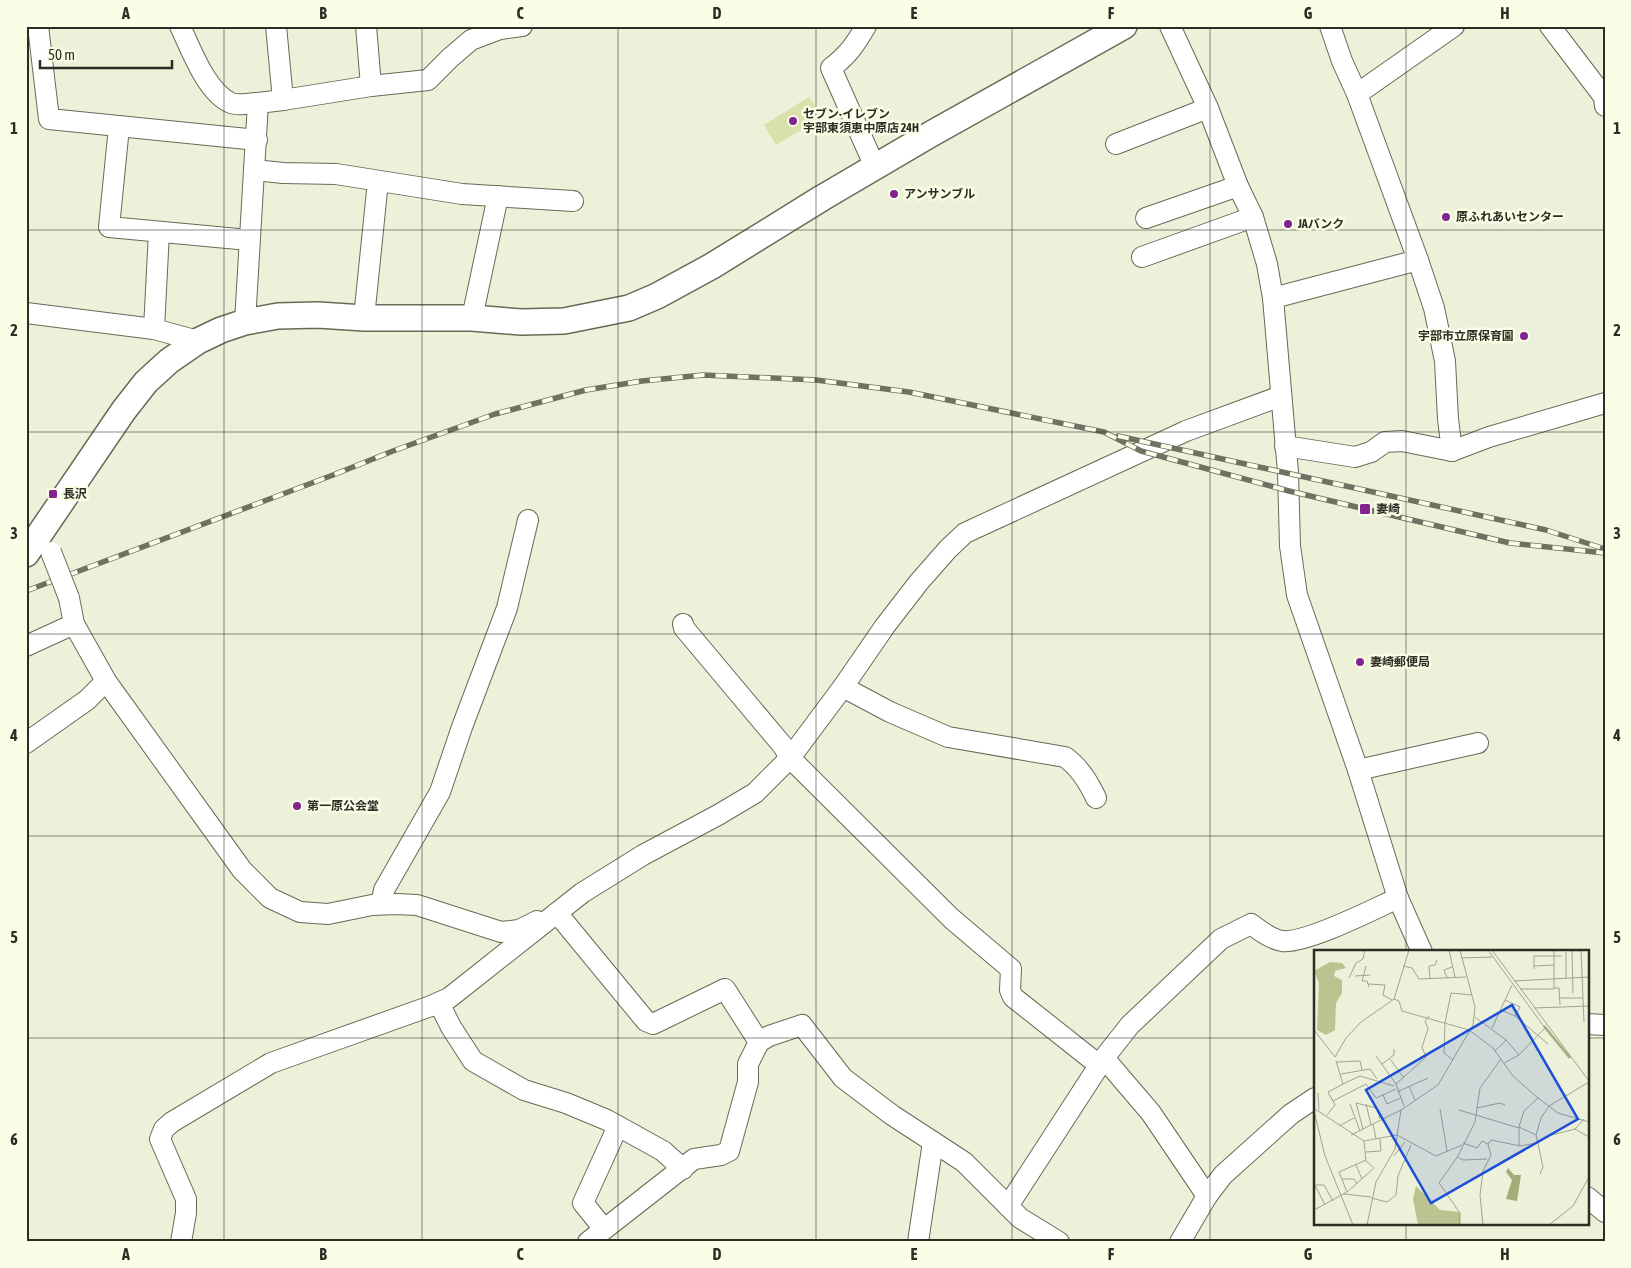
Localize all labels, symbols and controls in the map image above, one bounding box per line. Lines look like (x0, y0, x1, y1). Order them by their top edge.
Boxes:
text: A (121, 4, 130, 22)
text: B (319, 4, 327, 22)
text: C (516, 4, 524, 22)
text: D (713, 4, 722, 22)
text: E (911, 4, 918, 22)
text: F (1108, 4, 1115, 22)
text: G (1304, 4, 1313, 22)
text: H (1500, 4, 1510, 22)
scale bar (40, 38, 172, 70)
text: 50 m (48, 46, 75, 63)
place label: セブン-イレブン 宇部東須恵中原店 24H (803, 107, 919, 135)
marker: セブン-イレブン 宇部東須恵中原店 24H (787, 115, 799, 127)
text: 1 (10, 119, 18, 137)
text: 1 (1613, 119, 1621, 137)
place label: アンサンブル (904, 187, 975, 201)
marker: アンサンブル (888, 188, 900, 200)
place label: 原ふれあいセンター (1456, 210, 1564, 224)
marker: 原ふれあいセンター (1440, 211, 1452, 223)
place label: JAバンク (1297, 217, 1344, 231)
marker: JAバンク (1282, 218, 1294, 230)
text: 2 (10, 321, 18, 339)
text: 2 (1613, 321, 1621, 339)
place label: 宇部市立原保育園 (1418, 329, 1514, 343)
marker: 宇部市立原保育園 (1518, 330, 1530, 342)
place label: 長沢 (63, 487, 87, 501)
marker: 長沢 (47, 488, 59, 500)
marker: 妻崎 (1358, 502, 1372, 516)
place label: 妻崎 (1376, 502, 1400, 516)
text: 3 (10, 524, 18, 542)
text: 3 (1613, 524, 1621, 542)
place label: 妻崎郵便局 (1370, 655, 1430, 669)
marker: 妻崎郵便局 (1354, 656, 1366, 668)
text: 4 (9, 726, 18, 744)
text: 4 (1612, 726, 1621, 744)
place label: 第一原公会堂 (307, 799, 379, 813)
marker: 第一原公会堂 (291, 800, 303, 812)
text: 5 (10, 928, 18, 946)
text: 5 (1613, 928, 1621, 946)
inset map (1314, 950, 1588, 1226)
text: 6 (10, 1130, 18, 1148)
text: 6 (1613, 1130, 1621, 1148)
text: A (121, 1245, 130, 1263)
text: B (319, 1245, 327, 1263)
text: C (516, 1245, 524, 1263)
text: D (713, 1245, 722, 1263)
text: E (911, 1245, 918, 1263)
text: F (1108, 1245, 1115, 1263)
text: G (1304, 1245, 1313, 1263)
text: H (1500, 1245, 1510, 1263)

